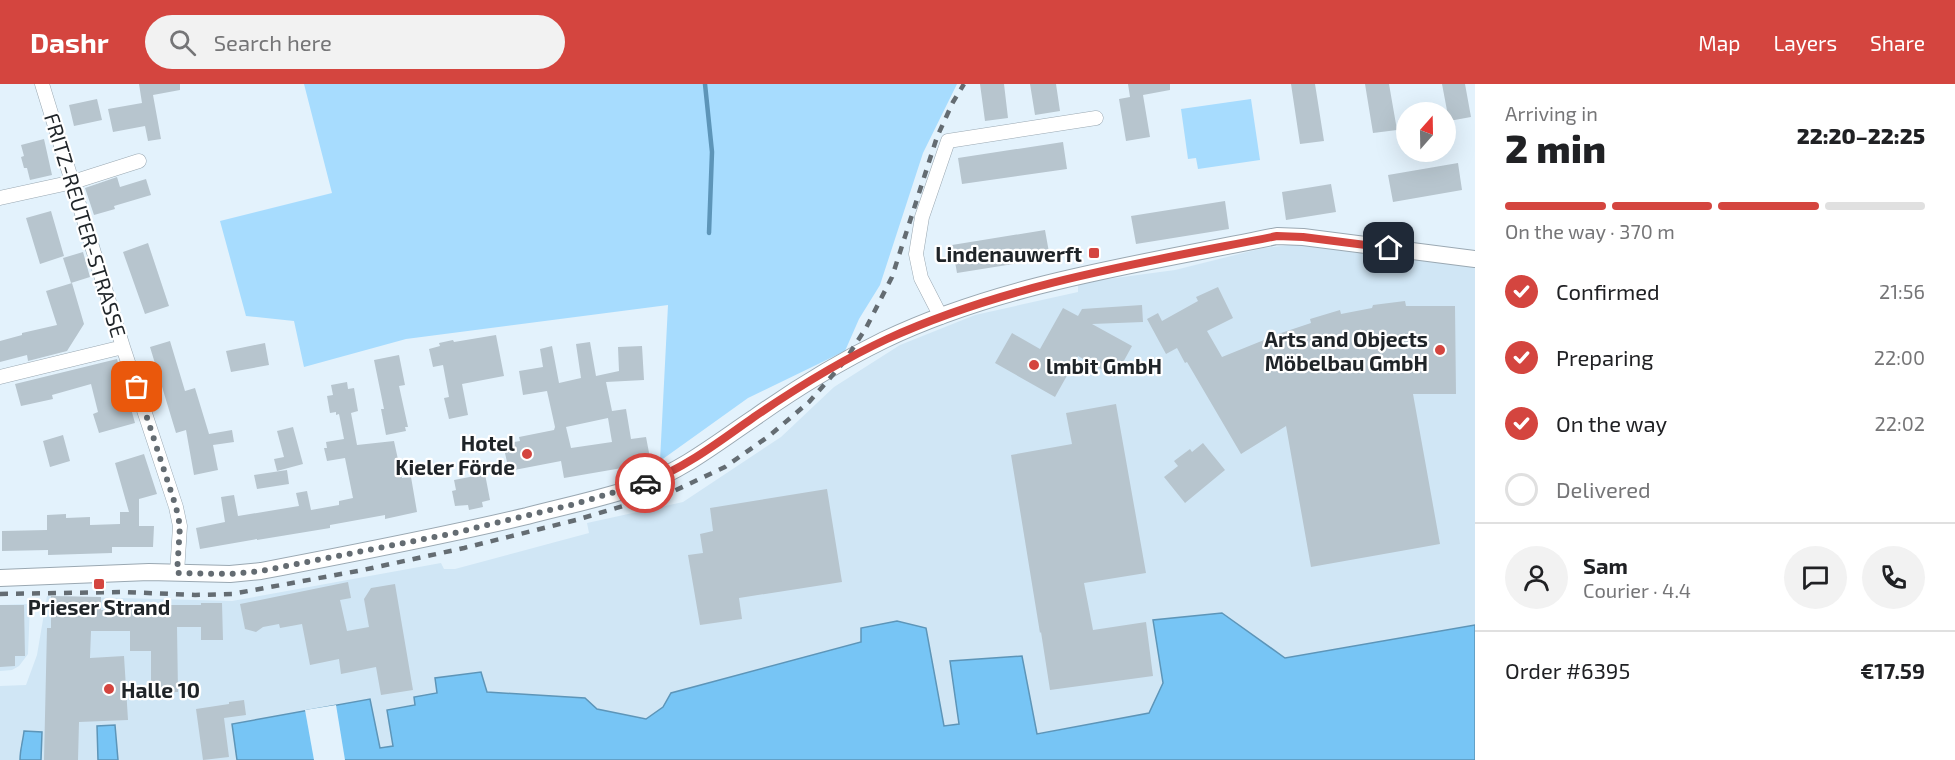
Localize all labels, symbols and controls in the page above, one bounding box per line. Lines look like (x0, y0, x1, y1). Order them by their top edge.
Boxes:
search box (145, 15, 565, 69)
text: Dashr (30, 25, 109, 59)
icon: search (166, 26, 199, 59)
text: Search here (214, 29, 332, 55)
text: Map (1698, 30, 1740, 55)
text: Layers (1773, 30, 1837, 55)
text: Share (1870, 30, 1925, 55)
text: Arriving in (1505, 101, 1598, 125)
north arrow (1396, 102, 1456, 162)
map controls (1396, 102, 1456, 162)
street label: FRITZ-REUTER-STRASSE (40, 110, 132, 340)
text: 22:20–22:25 (1797, 122, 1925, 148)
text: 2 min (1505, 124, 1606, 171)
text: On the way · 370 m (1505, 219, 1675, 243)
pin (1363, 222, 1414, 273)
icon: home (1372, 231, 1405, 264)
place label: Lindenauwerft (935, 241, 1082, 266)
marker: Lindenauwerft (1087, 246, 1101, 260)
icon: check (1505, 275, 1538, 308)
text: Confirmed (1556, 278, 1660, 304)
text: 21:56 (1879, 279, 1925, 303)
place label: Arts and Objects Möbelbau GmbH (1264, 326, 1428, 375)
icon: check (1505, 341, 1538, 374)
marker: Arts and Objects Möbelbau GmbH (1433, 343, 1447, 357)
text: Preparing (1556, 344, 1654, 370)
text: 22:00 (1874, 345, 1925, 369)
place label: lmbit GmbH (1046, 353, 1162, 378)
marker: lmbit GmbH (1027, 358, 1041, 372)
pin (111, 361, 162, 412)
icon: bag (120, 370, 153, 403)
icon: check (1505, 407, 1538, 440)
text: On the way (1556, 410, 1667, 436)
text: 22:02 (1875, 411, 1925, 435)
place label: Hotel Kieler Förde (395, 430, 515, 479)
marker: Hotel Kieler Förde (520, 447, 534, 461)
courier (615, 453, 675, 513)
icon: car (629, 467, 662, 500)
text: Delivered (1556, 476, 1651, 502)
button: person (1505, 546, 1568, 609)
button: chat (1784, 546, 1847, 609)
button: phone (1862, 546, 1925, 609)
text: Sam (1583, 552, 1628, 578)
marker: Prieser Strand (92, 577, 106, 591)
text: Courier · 4.4 (1583, 578, 1691, 602)
place label: Prieser Strand (28, 594, 170, 619)
text: Order #6395 (1505, 657, 1630, 683)
text: €17.59 (1860, 657, 1925, 683)
place label: Halle 10 (121, 677, 200, 702)
marker: Halle 10 (102, 682, 116, 696)

